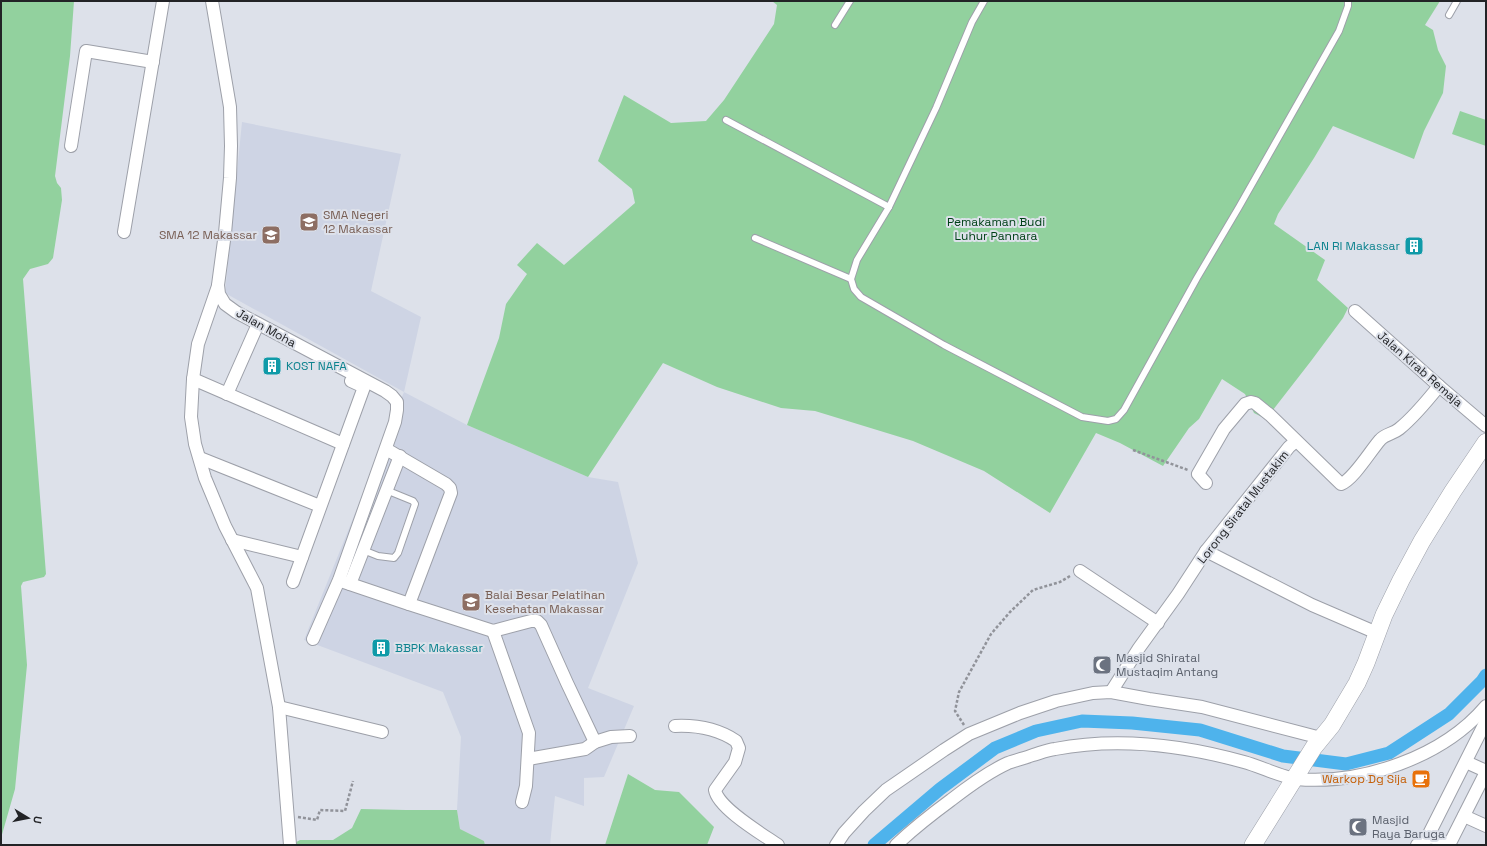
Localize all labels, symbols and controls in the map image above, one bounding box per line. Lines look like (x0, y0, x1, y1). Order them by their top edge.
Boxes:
place label: SMA Negeri 12 Makassar (323, 207, 393, 237)
school or university icon: SMA Negeri 12 Makassar (298, 211, 320, 233)
park label: Pemakaman Budi Luhur Pannara (947, 214, 1045, 244)
school or university icon: SMA 12 Makassar (260, 224, 282, 246)
place label: SMA 12 Makassar (159, 227, 257, 243)
building icon: LAN RI Makassar (1403, 235, 1425, 257)
place label: LAN RI Makassar (1307, 238, 1400, 254)
street label: Jalan Moha (233, 305, 299, 351)
street label: Jalan Kirab Remaja (1374, 328, 1466, 411)
building icon: KOST NAFA (261, 355, 283, 377)
place label: KOST NAFA (286, 358, 347, 374)
street label: Lorong Siratal Mustakim (1194, 447, 1292, 567)
place label: Balai Besar Pelatihan Kesehatan Makassar (485, 587, 605, 617)
school or university icon: Balai Besar Pelatihan Kesehatan Makassar (460, 591, 482, 613)
building icon: BBPK Makassar (370, 637, 392, 659)
place label: BBPK Makassar (395, 640, 483, 656)
place label: Masjid Shiratal Mustaqim Antang (1116, 650, 1218, 680)
mosque icon: Masjid Shiratal Mustaqim Antang (1091, 654, 1113, 676)
cafe icon: Warkop Dg Sija (1410, 768, 1432, 790)
place label: Warkop Dg Sija (1322, 771, 1407, 787)
north arrow (8, 798, 48, 838)
place label: Masjid Raya Baruga (1372, 812, 1445, 842)
text: U (30, 815, 45, 825)
mosque icon: Masjid Raya Baruga (1347, 816, 1369, 838)

